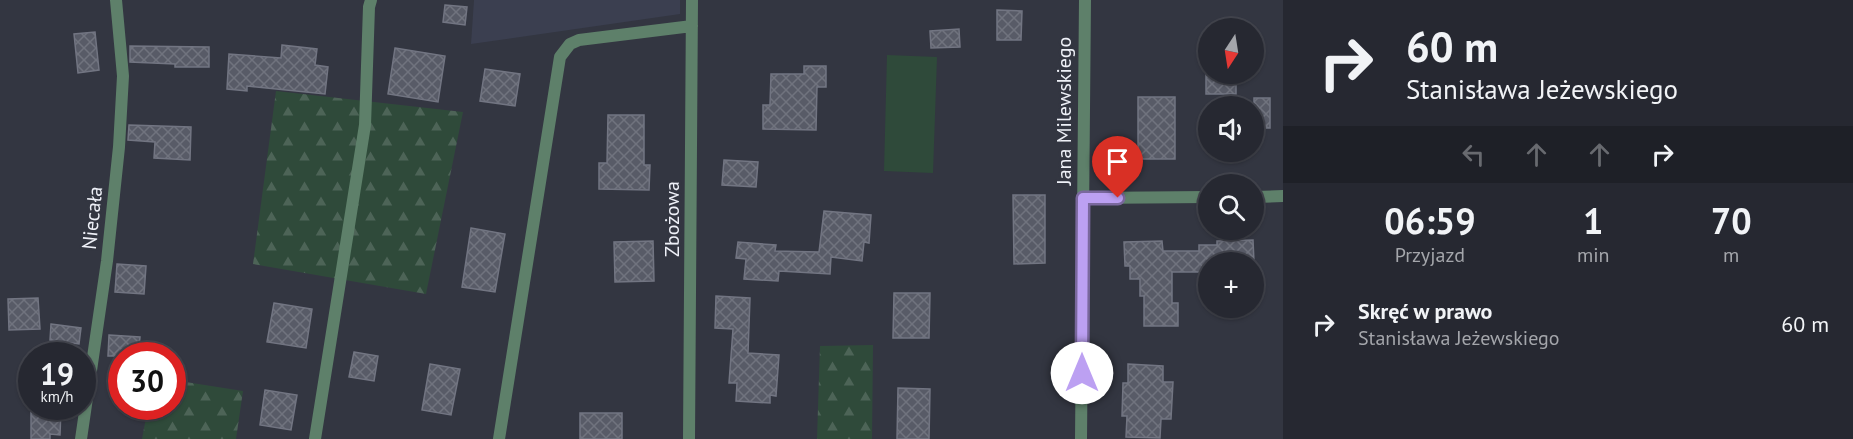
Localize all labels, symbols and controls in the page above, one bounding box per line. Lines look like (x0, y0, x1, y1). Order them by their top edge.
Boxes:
north arrow (1198, 18, 1264, 84)
map controls (1198, 18, 1264, 318)
text: 60 m (1406, 19, 1498, 74)
icon: right (1307, 24, 1385, 102)
street label: Jana Milewskiego (1051, 37, 1077, 186)
text: Stanisława Jeżewskiego (1406, 72, 1678, 106)
button: sound (1198, 96, 1264, 162)
pin (1092, 136, 1143, 198)
icon: left (1457, 138, 1490, 171)
icon: ahead (1520, 138, 1553, 171)
icon: ahead (1583, 138, 1616, 171)
icon: right (1646, 138, 1679, 171)
icon: arrive (1101, 145, 1134, 178)
button: search (1198, 174, 1264, 240)
street label: Zbożowa (659, 181, 685, 257)
street label: Niecała (76, 185, 108, 251)
text: 06:59 (1384, 197, 1476, 244)
text: 1 (1583, 197, 1603, 244)
text: 70 (1711, 197, 1752, 244)
text: Przyjazd (1395, 242, 1465, 268)
text: min (1577, 242, 1610, 268)
text: m (1723, 242, 1739, 268)
button: + (1198, 252, 1264, 318)
text: Skręć w prawo (1358, 297, 1492, 325)
icon: right (1307, 308, 1340, 341)
text: 60 m (1781, 310, 1829, 338)
text: Stanisława Jeżewskiego (1358, 325, 1560, 351)
position arrow (1050, 341, 1114, 405)
speed limit sign: 30 (108, 342, 186, 420)
text: 19 (40, 354, 74, 393)
text: km/h (41, 387, 73, 406)

